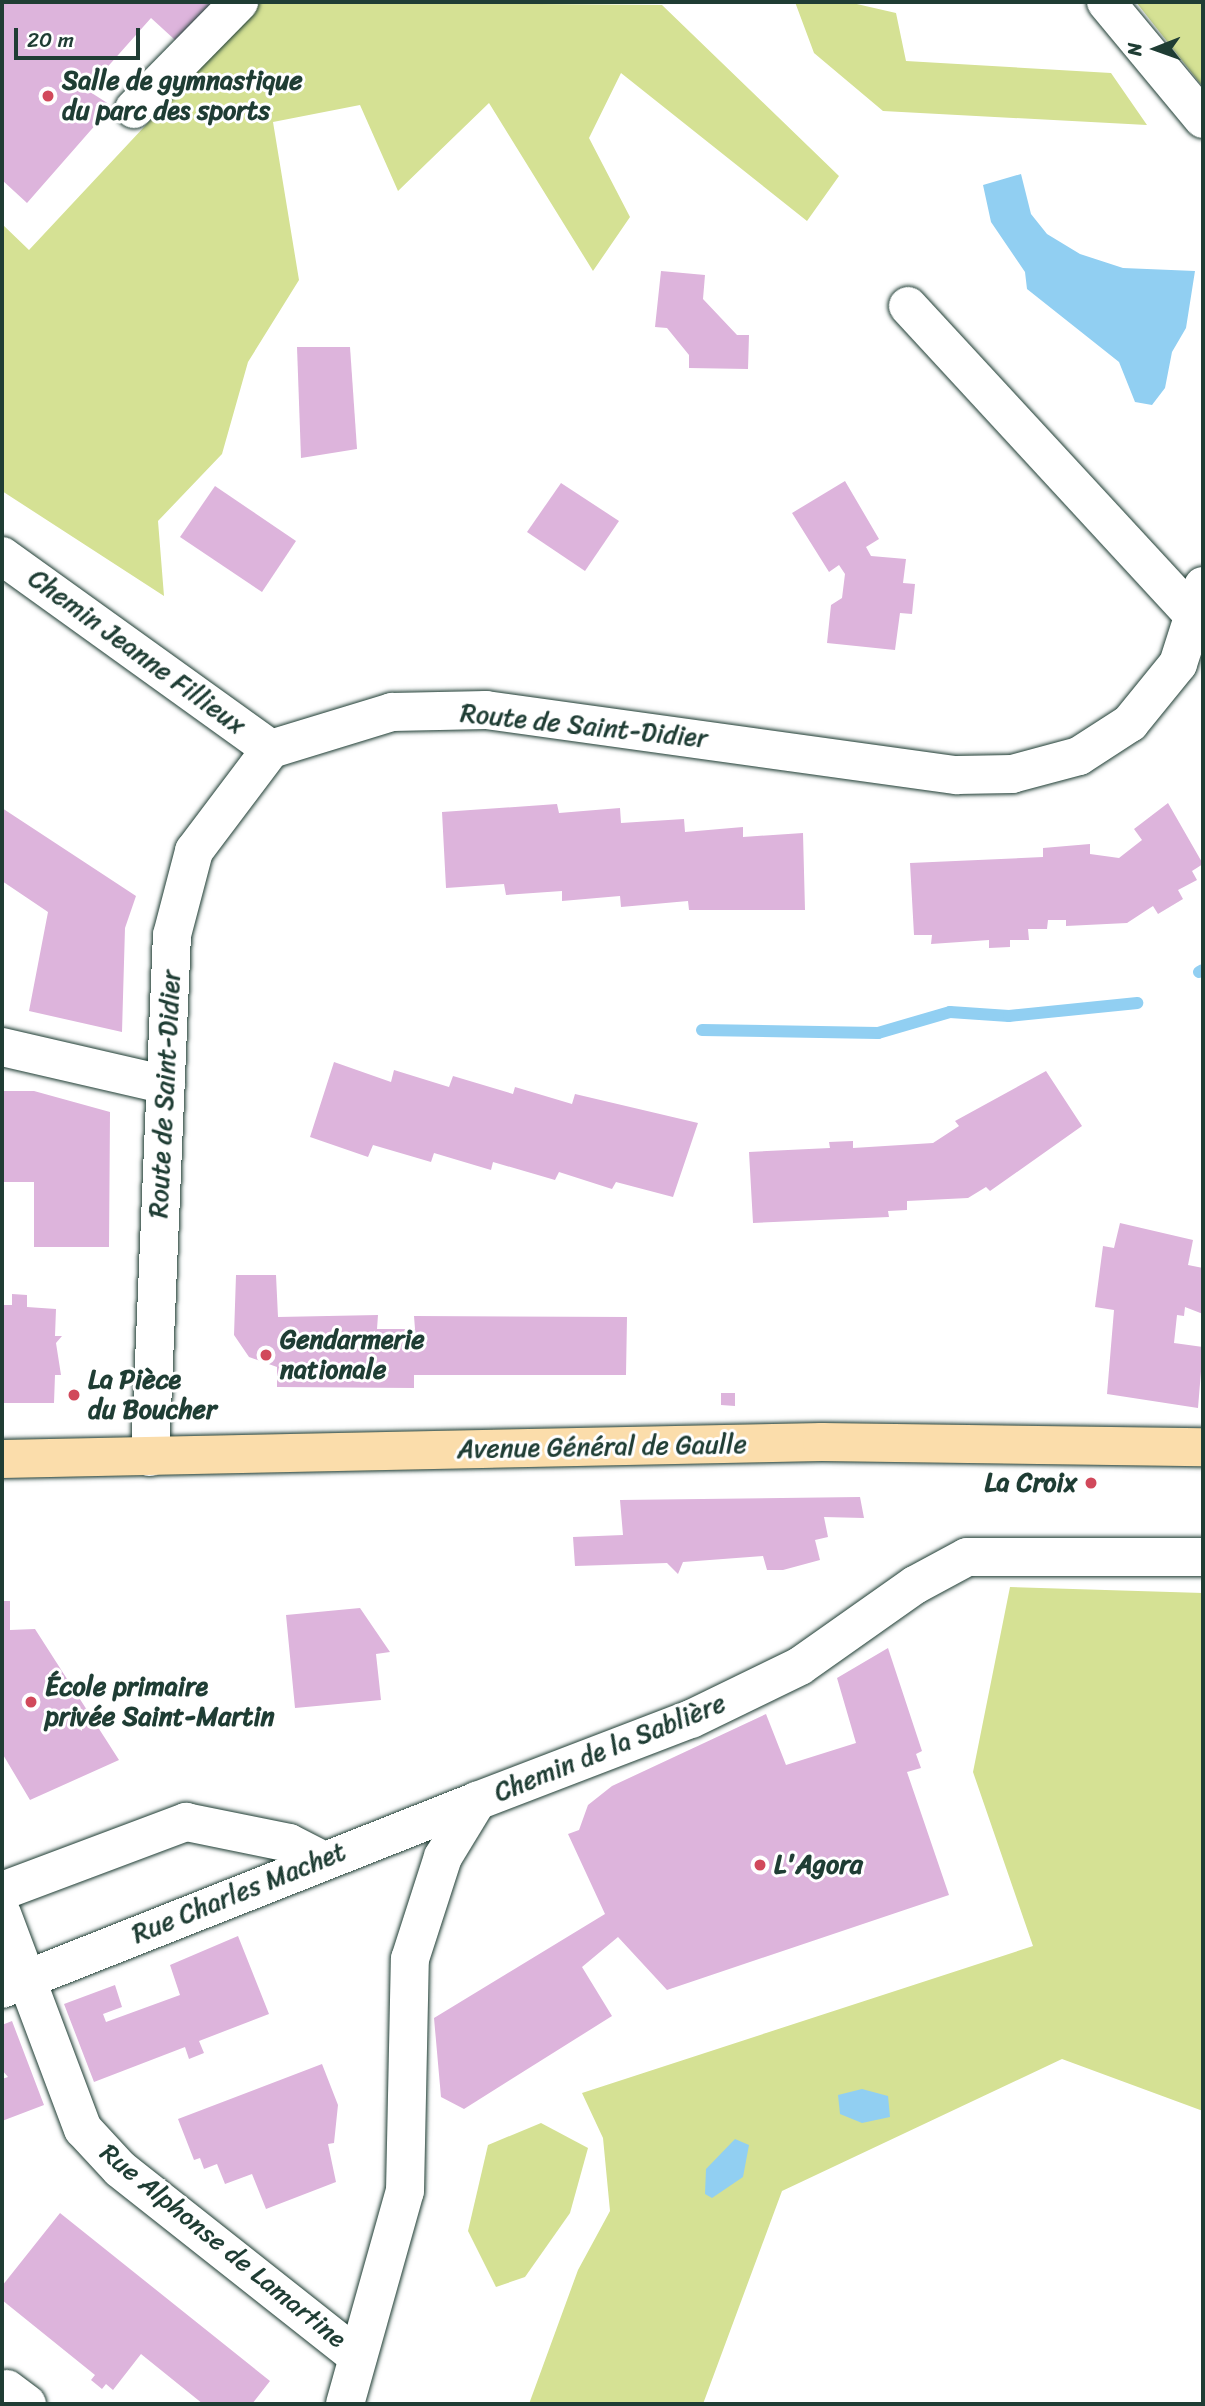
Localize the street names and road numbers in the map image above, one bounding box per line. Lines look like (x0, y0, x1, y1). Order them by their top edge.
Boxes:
street label: Chemin Jeanne Fillieux (23, 563, 251, 741)
street label: Route de Saint-Didier (459, 697, 709, 755)
street label: Route de Saint-Didier (143, 969, 187, 1219)
street label: Avenue Général de Gaulle (457, 1429, 747, 1465)
street label: Chemin de la Sablière (490, 1687, 730, 1809)
street label: Rue Charles Machet (128, 1836, 350, 1950)
street label: Rue Alphonse de Lamartine (93, 2137, 353, 2355)

